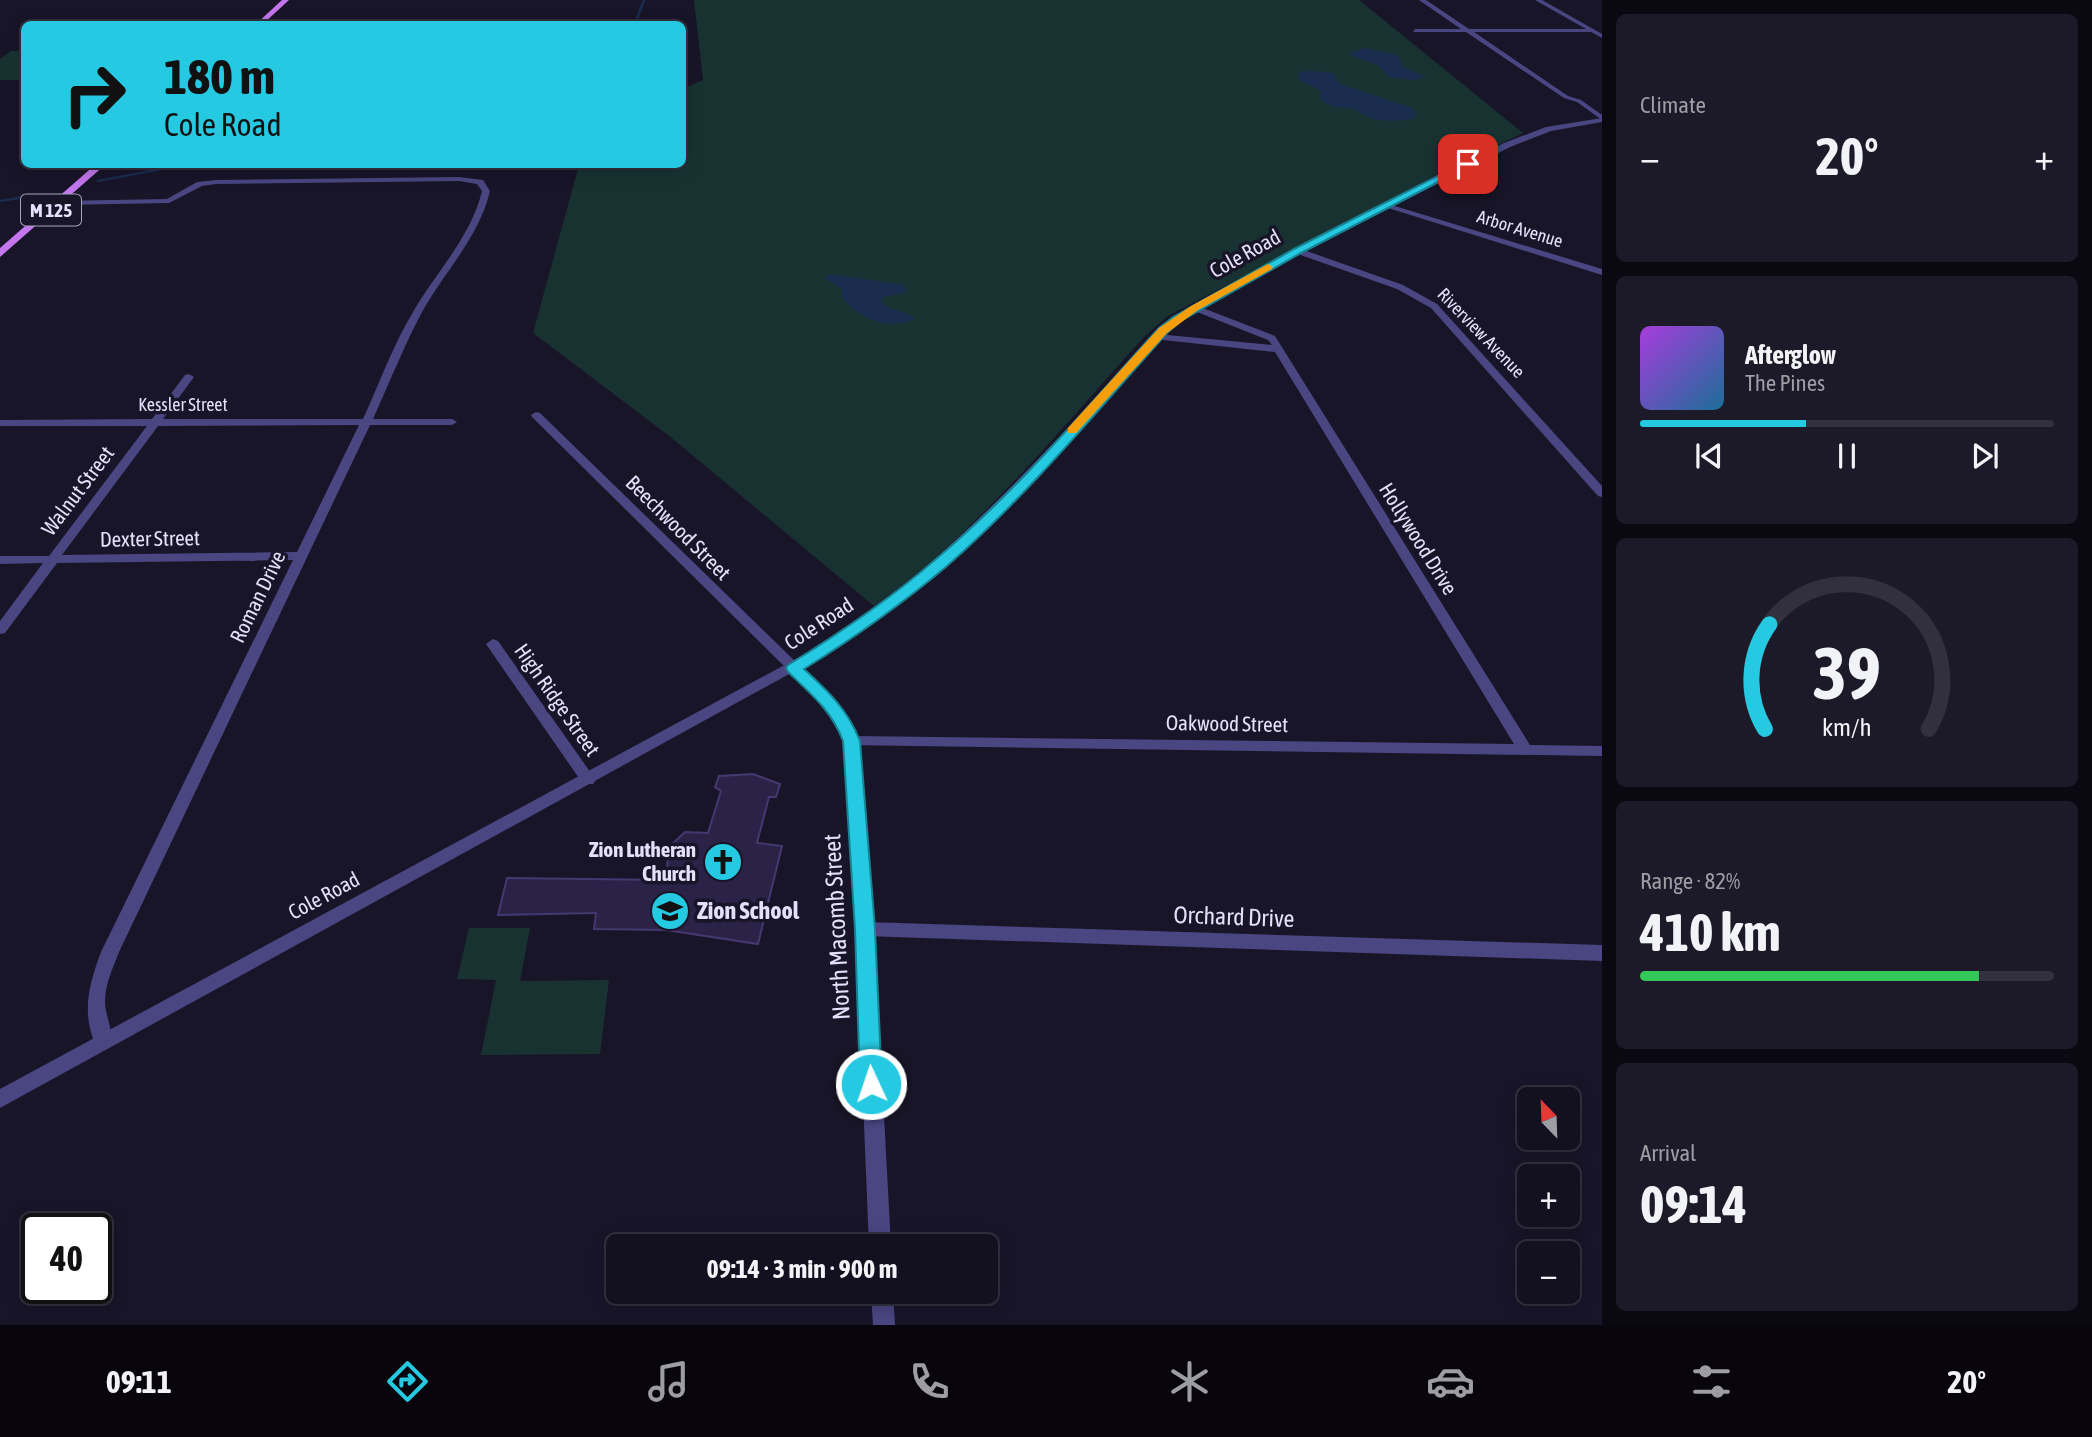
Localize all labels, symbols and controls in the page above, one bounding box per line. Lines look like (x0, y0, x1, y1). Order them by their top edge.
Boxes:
text: 180 m (164, 48, 275, 104)
icon: right (49, 49, 140, 140)
text: Climate (1640, 92, 1706, 118)
text: Cole Road (164, 106, 282, 143)
text: 20° (1815, 126, 1879, 186)
pin (1438, 134, 1498, 194)
text: − (1640, 135, 1660, 178)
text: + (2034, 135, 2054, 178)
icon: arrive (1449, 145, 1487, 183)
road number: M 125 (21, 194, 81, 226)
street label: Arbor Avenue (1475, 206, 1566, 252)
street label: Cole Road (1205, 224, 1284, 282)
street label: Riverview Avenue (1433, 283, 1529, 382)
text: Afterglow (1745, 340, 1836, 370)
text: The Pines (1745, 370, 1825, 396)
street label: Kessler Street (138, 394, 228, 415)
icon: previous (1690, 437, 1728, 475)
icon: pause (1828, 437, 1866, 475)
icon: next (1966, 437, 2004, 475)
street label: Walnut Street (36, 441, 118, 540)
street label: Beechwood Street (622, 470, 736, 584)
street label: Hollywood Drive (1375, 478, 1463, 599)
street label: Dexter Street (100, 525, 200, 551)
street label: Roman Drive (225, 547, 290, 646)
street label: Cole Road (780, 592, 857, 654)
text: 39 (1813, 631, 1881, 714)
street label: High Ridge Street (510, 639, 605, 760)
street label: Oakwood Street (1166, 710, 1288, 736)
text: km/h (1822, 712, 1872, 740)
street label: North Macomb Street (818, 833, 855, 1021)
place label: Zion Lutheran Church (589, 837, 696, 885)
church icon: Zion Lutheran Church (702, 841, 744, 883)
street label: Cole Road (284, 866, 363, 924)
text: Range · 82% (1640, 868, 1740, 894)
school or university icon: Zion School (649, 890, 691, 932)
place label: Zion School (697, 897, 800, 924)
street label: Orchard Drive (1173, 901, 1295, 932)
text: 410 km (1640, 902, 1781, 962)
position arrow (834, 1047, 908, 1121)
north arrow (1517, 1087, 1580, 1150)
map controls (1517, 1087, 1580, 1304)
text: Arrival (1640, 1140, 1696, 1166)
button: + (1517, 1164, 1580, 1227)
text: 09:14 (1640, 1174, 1747, 1234)
speed limit sign: 40 (21, 1213, 112, 1304)
button: − (1517, 1241, 1580, 1304)
text: 09:14 · 3 min · 900 m (707, 1254, 897, 1284)
icon: directions (383, 1357, 432, 1406)
icon: music (644, 1357, 693, 1406)
icon: phone (905, 1357, 954, 1406)
icon: climate (1165, 1357, 1214, 1406)
icon: car (1426, 1357, 1475, 1406)
icon: filters (1687, 1357, 1736, 1406)
text: 09:11 (106, 1363, 172, 1400)
text: 20° (1947, 1363, 1986, 1400)

